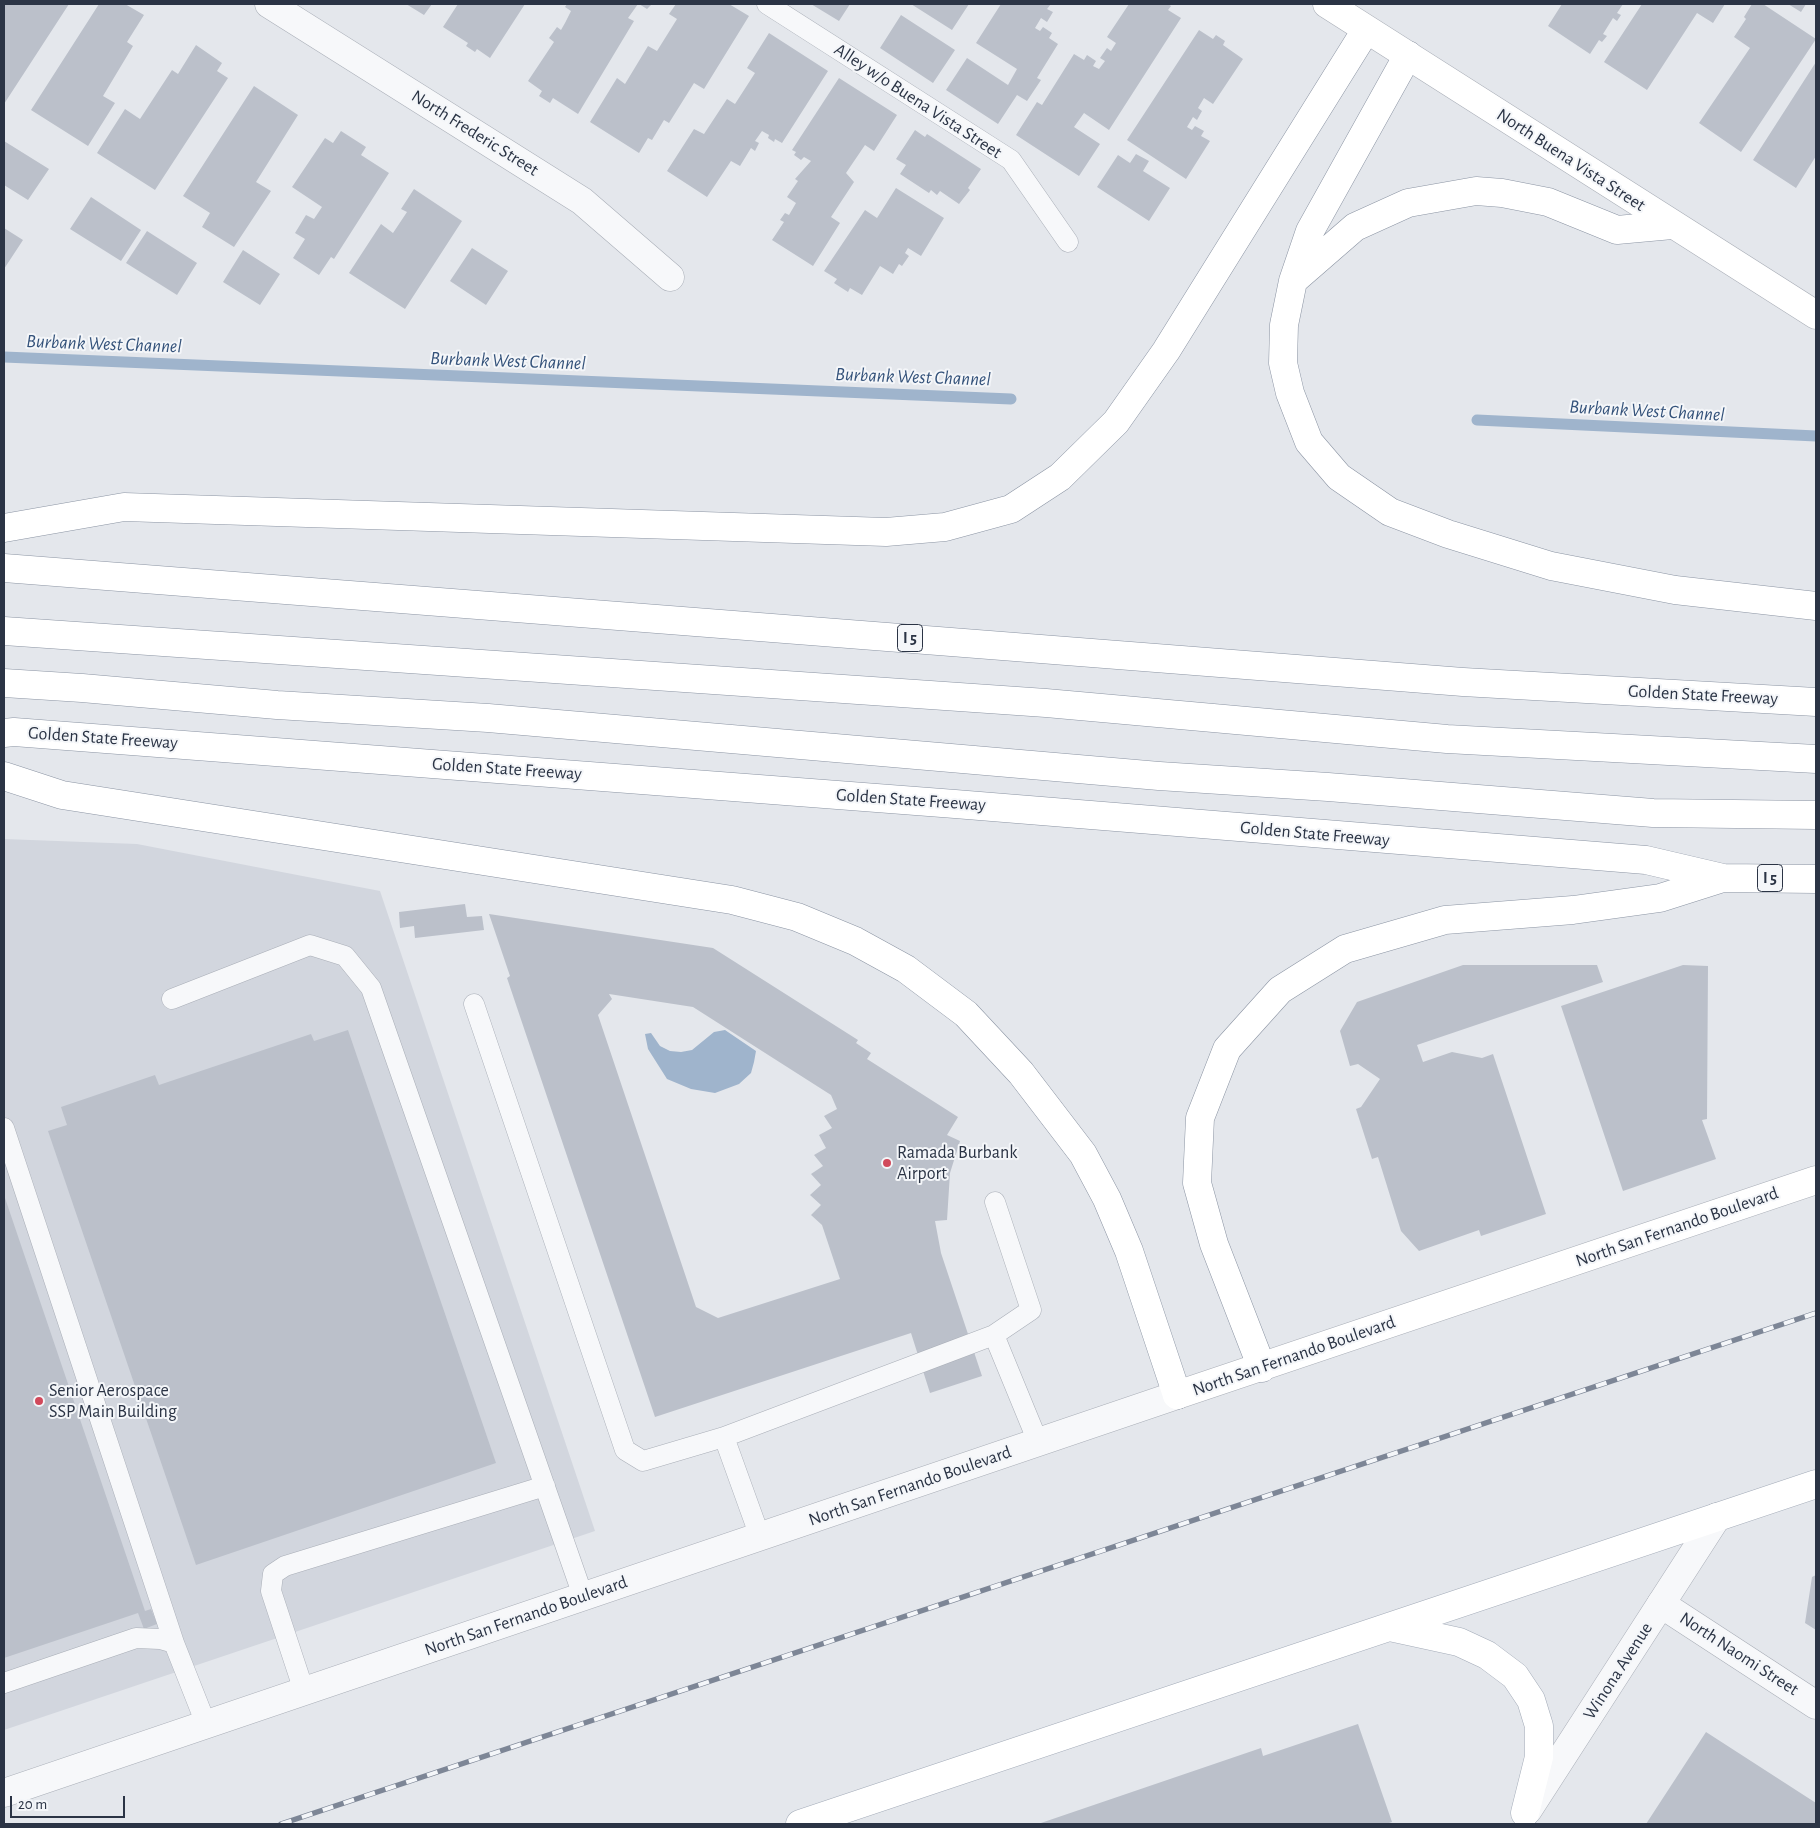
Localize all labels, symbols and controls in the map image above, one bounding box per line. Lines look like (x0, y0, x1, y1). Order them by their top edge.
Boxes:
street label: Alley w/o Buena Vista Street (830, 39, 1006, 163)
street label: North Frederic Street (407, 85, 543, 181)
street label: North Buena Vista Street (1493, 104, 1649, 216)
water label: Burbank West Channel (26, 330, 182, 358)
water label: Burbank West Channel (430, 347, 586, 375)
water label: Burbank West Channel (835, 363, 991, 391)
water label: Burbank West Channel (1569, 396, 1725, 426)
road number: I 5 (898, 624, 922, 651)
street label: Golden State Freeway (1628, 680, 1778, 710)
street label: Golden State Freeway (27, 722, 179, 754)
street label: Golden State Freeway (431, 753, 583, 785)
street label: Golden State Freeway (835, 784, 987, 816)
street label: Golden State Freeway (1239, 817, 1391, 851)
road number: I 5 (1758, 864, 1782, 891)
place label: Ramada Burbank Airport (897, 1142, 1017, 1184)
marker: Ramada Burbank Airport (881, 1157, 893, 1169)
street label: North San Fernando Boulevard (1573, 1182, 1781, 1272)
street label: North San Fernando Boulevard (1190, 1311, 1398, 1401)
place label: Senior Aerospace SSP Main Building (49, 1380, 177, 1422)
marker: Senior Aerospace SSP Main Building (33, 1395, 45, 1407)
street label: North San Fernando Boulevard (806, 1441, 1014, 1531)
street label: North San Fernando Boulevard (422, 1571, 630, 1661)
street label: North Naomi Street (1675, 1608, 1803, 1700)
street label: Winona Avenue (1579, 1618, 1657, 1724)
scale bar (12, 1786, 128, 1818)
text: 20 m (18, 1797, 47, 1812)

